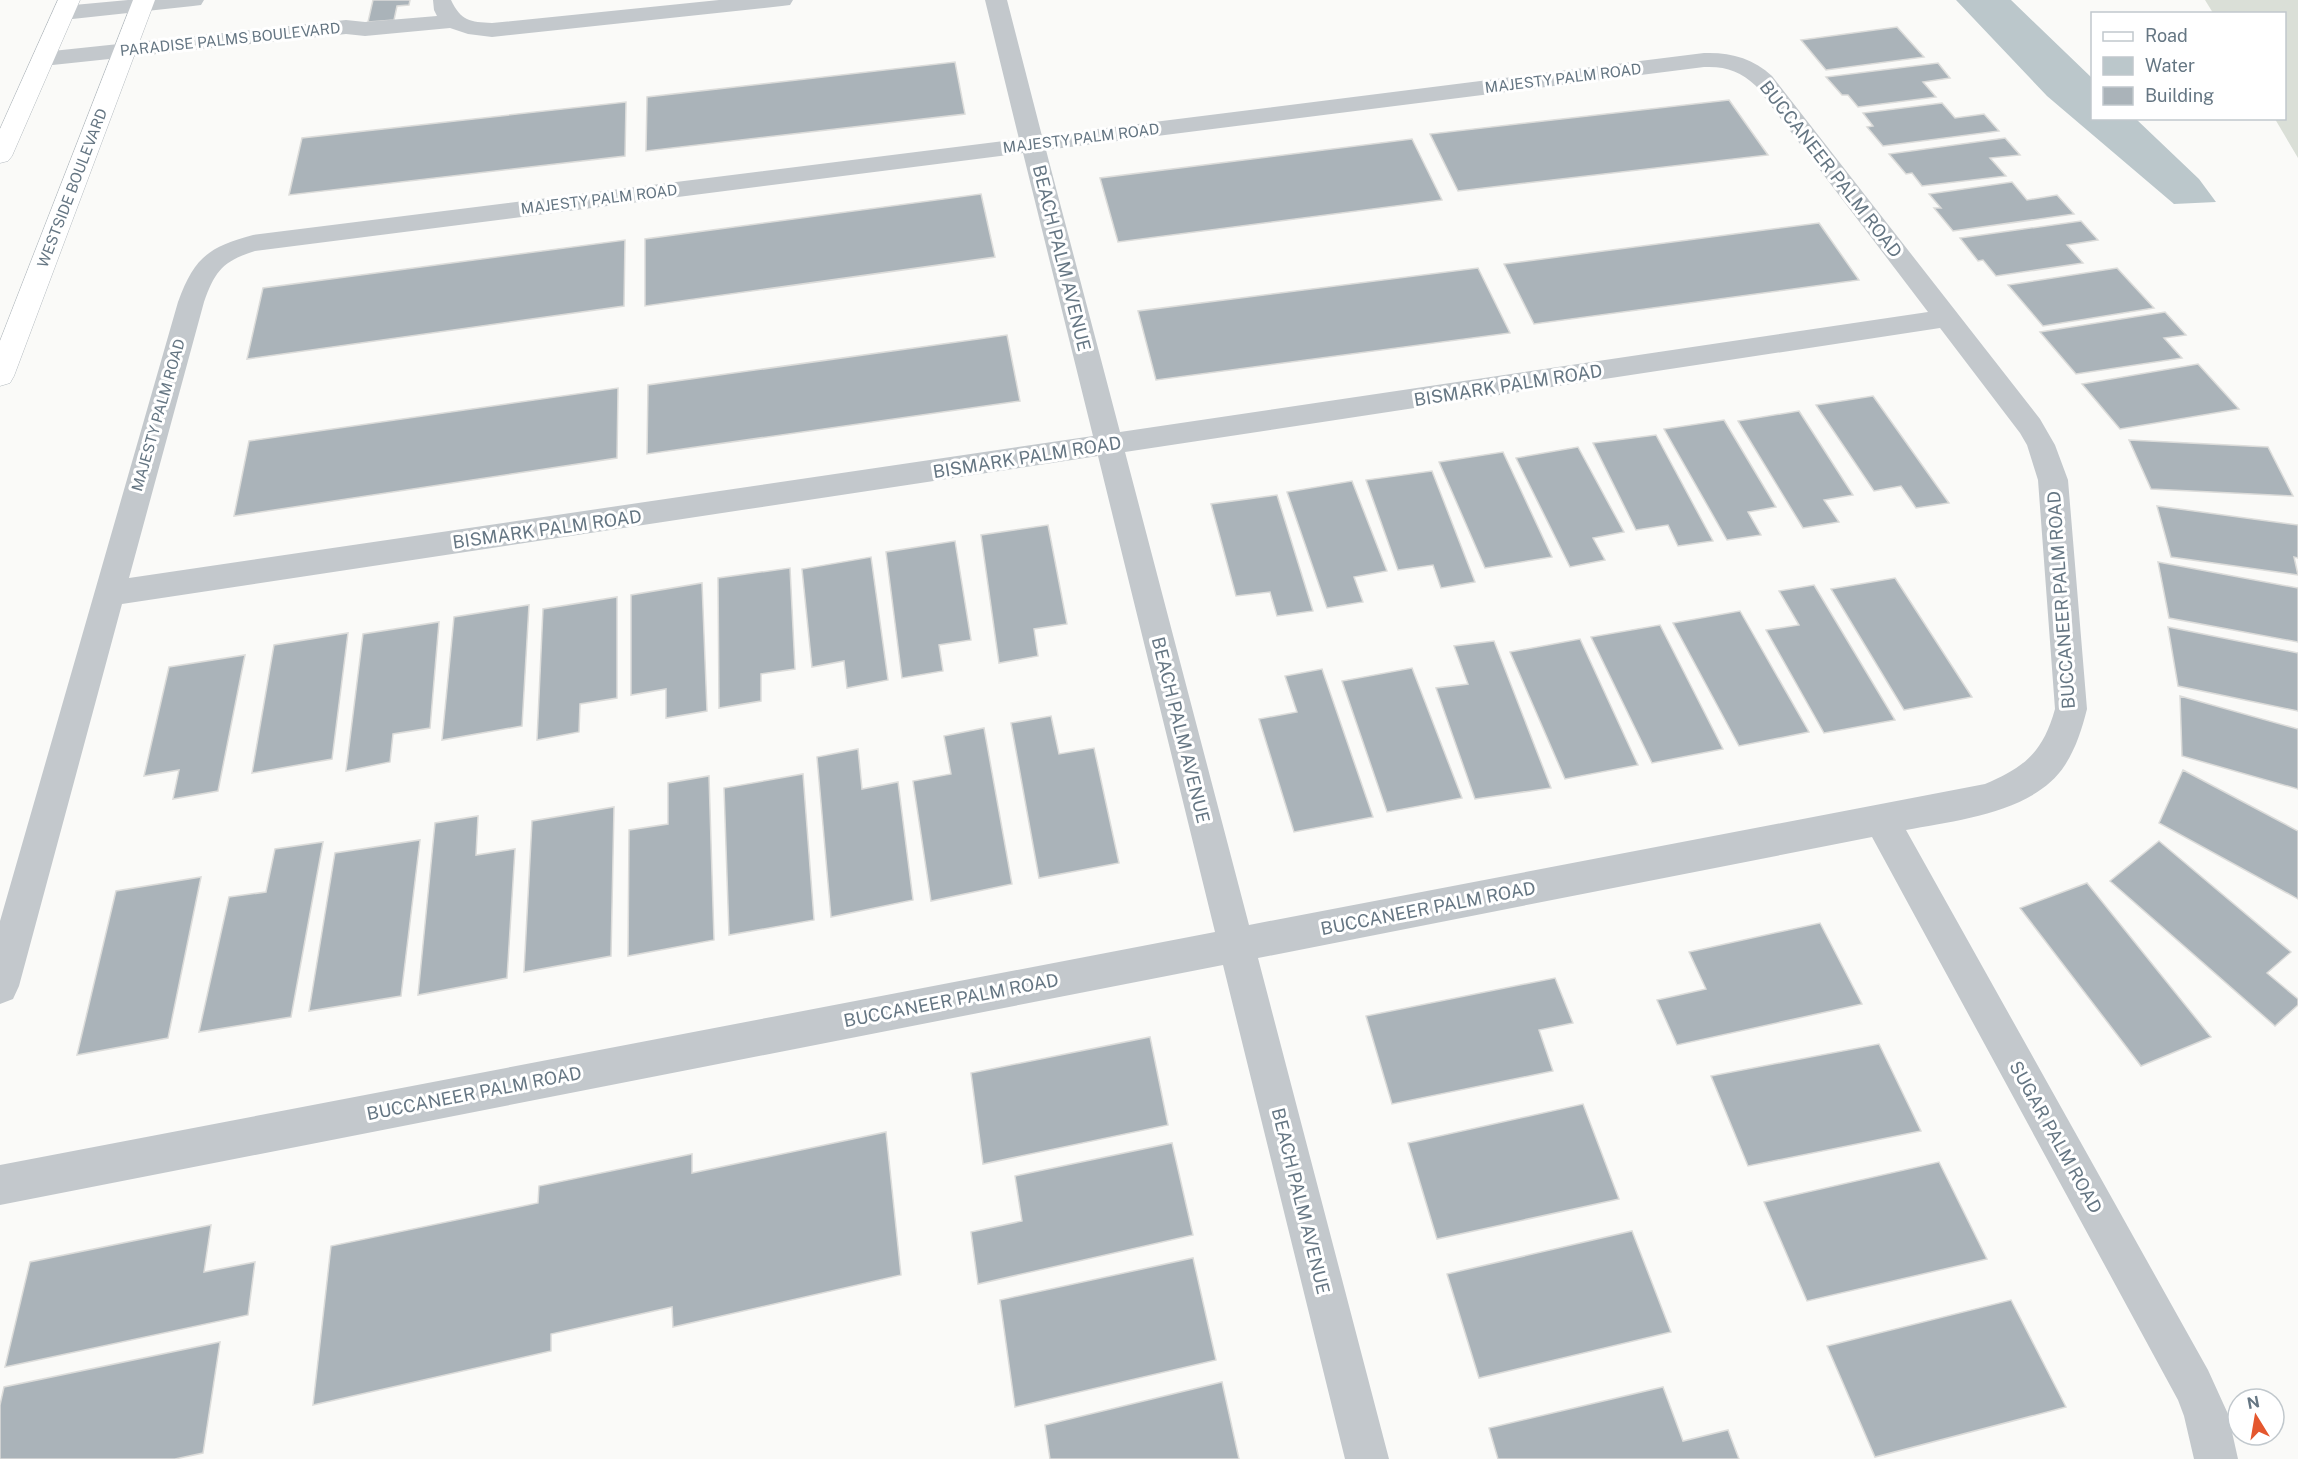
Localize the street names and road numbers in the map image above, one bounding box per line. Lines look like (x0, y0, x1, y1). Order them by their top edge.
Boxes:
street label: PARADISE PALMS BOULEVARD (119, 19, 341, 59)
street label: MAJESTY PALM ROAD (1484, 60, 1642, 96)
street label: BUCCANEER PALM ROAD (1755, 76, 1907, 262)
street label: WESTSIDE BOULEVARD (34, 106, 110, 270)
street label: MAJESTY PALM ROAD (1002, 120, 1160, 156)
street label: BEACH PALM AVENUE (1029, 163, 1095, 353)
street label: MAJESTY PALM ROAD (520, 181, 678, 217)
street label: MAJESTY PALM ROAD (128, 337, 188, 493)
street label: BISMARK PALM ROAD (1412, 360, 1604, 410)
street label: BISMARK PALM ROAD (931, 432, 1123, 482)
street label: BUCCANEER PALM ROAD (2043, 490, 2079, 710)
street label: BISMARK PALM ROAD (451, 505, 643, 553)
street label: BEACH PALM AVENUE (1148, 635, 1214, 825)
street label: BUCCANEER PALM ROAD (1319, 877, 1537, 939)
street label: BUCCANEER PALM ROAD (842, 969, 1060, 1031)
street label: SUGAR PALM ROAD (2005, 1057, 2107, 1217)
street label: BUCCANEER PALM ROAD (365, 1062, 583, 1124)
street label: BEACH PALM AVENUE (1268, 1106, 1334, 1296)

